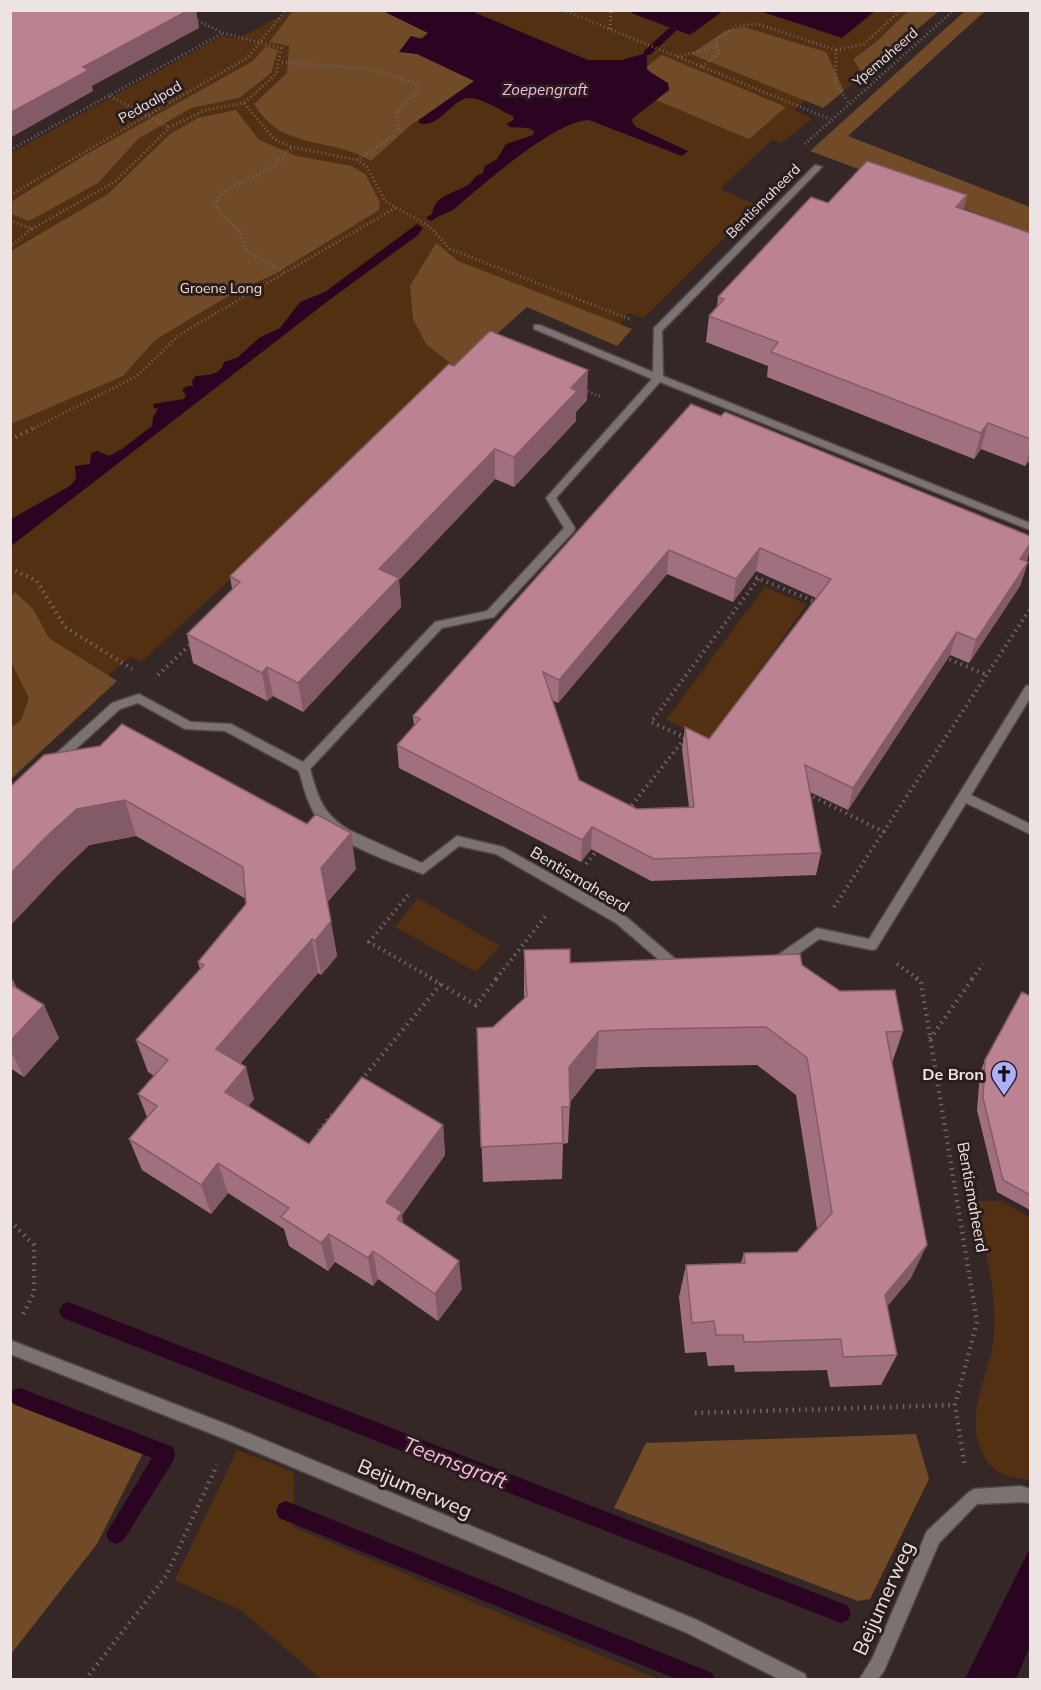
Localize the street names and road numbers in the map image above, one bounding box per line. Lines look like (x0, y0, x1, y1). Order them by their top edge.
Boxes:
street label: Ypemaheerd (848, 24, 921, 91)
street label: Pedaalpad (115, 77, 185, 127)
street label: Bentismaheerd (722, 160, 804, 242)
street label: Bentismaheerd (527, 842, 633, 916)
street label: Bentismaheerd (953, 1140, 993, 1254)
street label: Beijumerweg (354, 1453, 476, 1523)
street label: Beijumerweg (847, 1537, 919, 1659)

